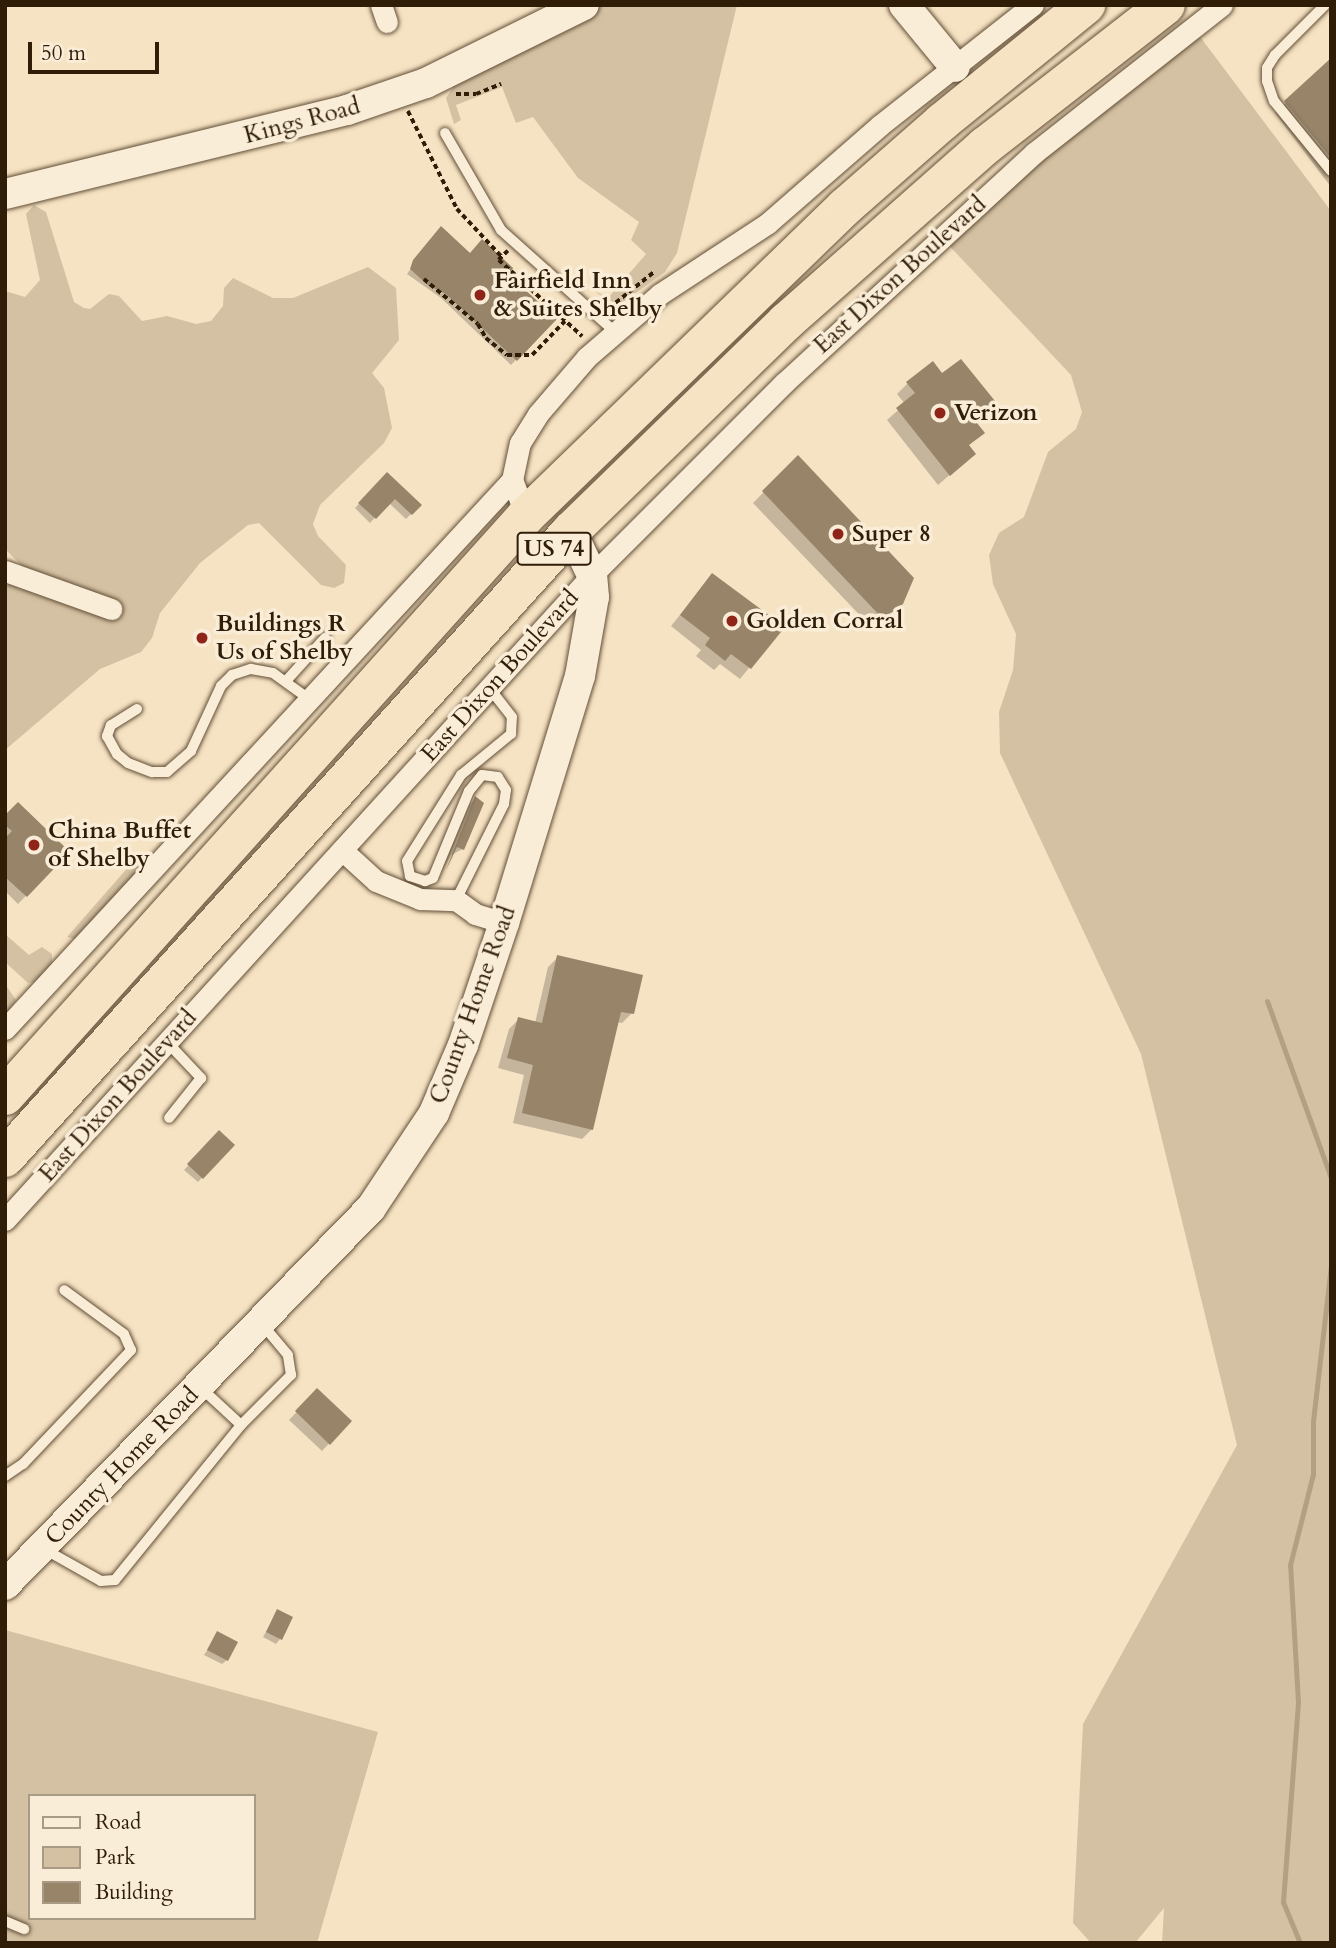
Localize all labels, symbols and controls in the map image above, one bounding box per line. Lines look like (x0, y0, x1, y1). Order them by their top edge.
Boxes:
scale bar (32, 28, 163, 72)
text: 50 m (41, 39, 86, 68)
street label: Kings Road (241, 92, 363, 150)
street label: East Dixon Boulevard (808, 190, 992, 360)
place label: Fairfield Inn & Suites Shelby (494, 267, 662, 323)
marker: Fairfield Inn & Suites Shelby (472, 287, 488, 303)
place label: Verizon (954, 399, 1038, 427)
marker: Verizon (932, 405, 948, 421)
place label: Super 8 (852, 520, 931, 548)
marker: Super 8 (830, 526, 846, 542)
road number: US 74 (516, 530, 592, 568)
street label: East Dixon Boulevard (415, 584, 585, 768)
place label: Golden Corral (746, 607, 903, 635)
place label: Buildings R Us of Shelby (216, 610, 353, 666)
marker: Golden Corral (724, 613, 740, 629)
marker: Buildings R Us of Shelby (194, 630, 210, 646)
place label: China Buffet of Shelby (48, 817, 191, 873)
marker: China Buffet of Shelby (26, 837, 42, 853)
street label: County Home Road (424, 902, 522, 1108)
street label: East Dixon Boulevard (33, 1004, 203, 1188)
street label: County Home Road (39, 1381, 205, 1551)
legend (28, 1794, 256, 1920)
text: Road (95, 1808, 141, 1837)
text: Park (95, 1843, 135, 1872)
text: Building (95, 1878, 173, 1907)

